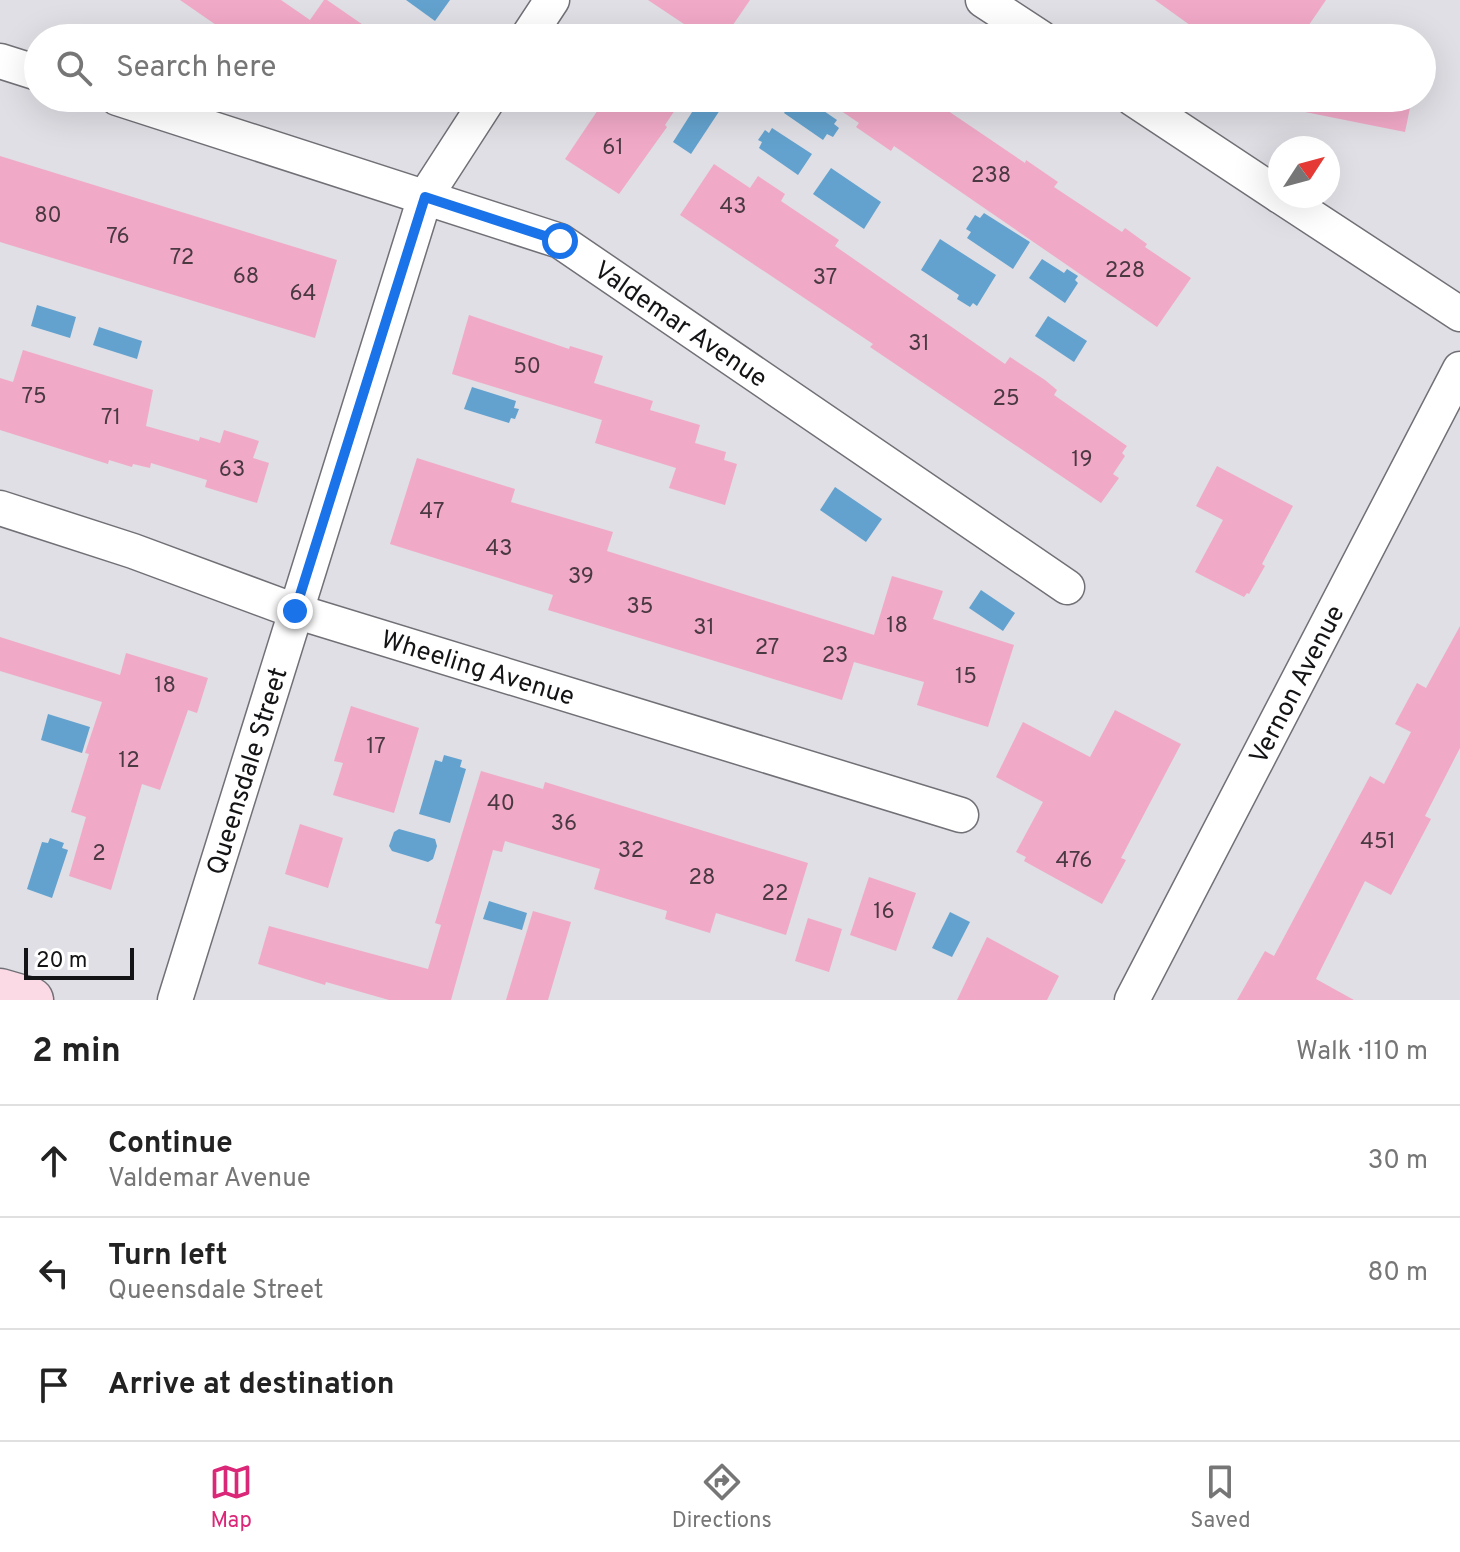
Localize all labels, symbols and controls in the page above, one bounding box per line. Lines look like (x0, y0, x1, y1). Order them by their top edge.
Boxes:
search box (24, 24, 1436, 112)
icon: search (52, 46, 96, 90)
text: Search here (116, 50, 276, 87)
house number: 61 (602, 135, 624, 162)
north arrow (1268, 136, 1340, 208)
house number: 238 (971, 163, 1011, 190)
house number: 43 (720, 194, 746, 221)
house number: 80 (34, 203, 62, 230)
route start (542, 223, 578, 259)
house number: 76 (106, 224, 130, 251)
house number: 72 (170, 245, 194, 272)
street label: Valdemar Avenue (587, 255, 773, 396)
house number: 228 (1105, 258, 1145, 285)
house number: 68 (233, 264, 259, 291)
house number: 37 (813, 265, 837, 292)
house number: 64 (290, 281, 316, 308)
house number: 31 (908, 331, 930, 358)
house number: 50 (513, 354, 541, 381)
house number: 75 (21, 384, 47, 411)
house number: 25 (992, 386, 1020, 413)
house number: 71 (101, 405, 121, 432)
house number: 19 (1071, 447, 1093, 474)
house number: 63 (219, 457, 245, 484)
house number: 47 (420, 499, 444, 526)
house number: 43 (486, 536, 512, 563)
house number: 39 (568, 564, 594, 591)
route end (277, 593, 313, 629)
house number: 35 (627, 594, 653, 621)
street label: Vernon Avenue (1243, 600, 1353, 770)
house number: 18 (886, 613, 908, 640)
house number: 31 (693, 615, 715, 642)
street label: Wheeling Avenue (377, 624, 578, 715)
house number: 27 (755, 635, 779, 662)
house number: 23 (822, 643, 848, 670)
street label: Queensdale Street (201, 664, 297, 879)
house number: 15 (955, 664, 977, 691)
house number: 18 (154, 673, 176, 700)
house number: 17 (366, 734, 386, 761)
house number: 12 (118, 748, 140, 775)
house number: 40 (487, 791, 515, 818)
house number: 36 (551, 811, 577, 838)
house number: 451 (1360, 829, 1396, 856)
house number: 32 (618, 838, 644, 865)
house number: 2 (92, 841, 106, 868)
house number: 476 (1056, 848, 1092, 875)
house number: 28 (689, 865, 715, 892)
house number: 22 (762, 881, 788, 908)
house number: 16 (873, 899, 895, 926)
scale bar (24, 944, 134, 980)
text: 20 m (36, 948, 87, 975)
text: 2 min (32, 1031, 121, 1074)
text: Walk · 110 m (1296, 1036, 1428, 1069)
text: Continue (108, 1126, 233, 1163)
icon: ahead (32, 1139, 76, 1183)
text: 30 m (1368, 1145, 1428, 1178)
text: Valdemar Avenue (108, 1163, 311, 1196)
text: Turn left (108, 1238, 228, 1275)
icon: left (32, 1251, 76, 1295)
text: 80 m (1368, 1257, 1428, 1290)
text: Queensdale Street (108, 1275, 324, 1308)
icon: arrive (32, 1363, 76, 1407)
text: Arrive at destination (108, 1367, 394, 1404)
tab: Map (209, 1460, 253, 1535)
tab: Directions (672, 1460, 772, 1535)
tab: Saved (1190, 1460, 1251, 1535)

